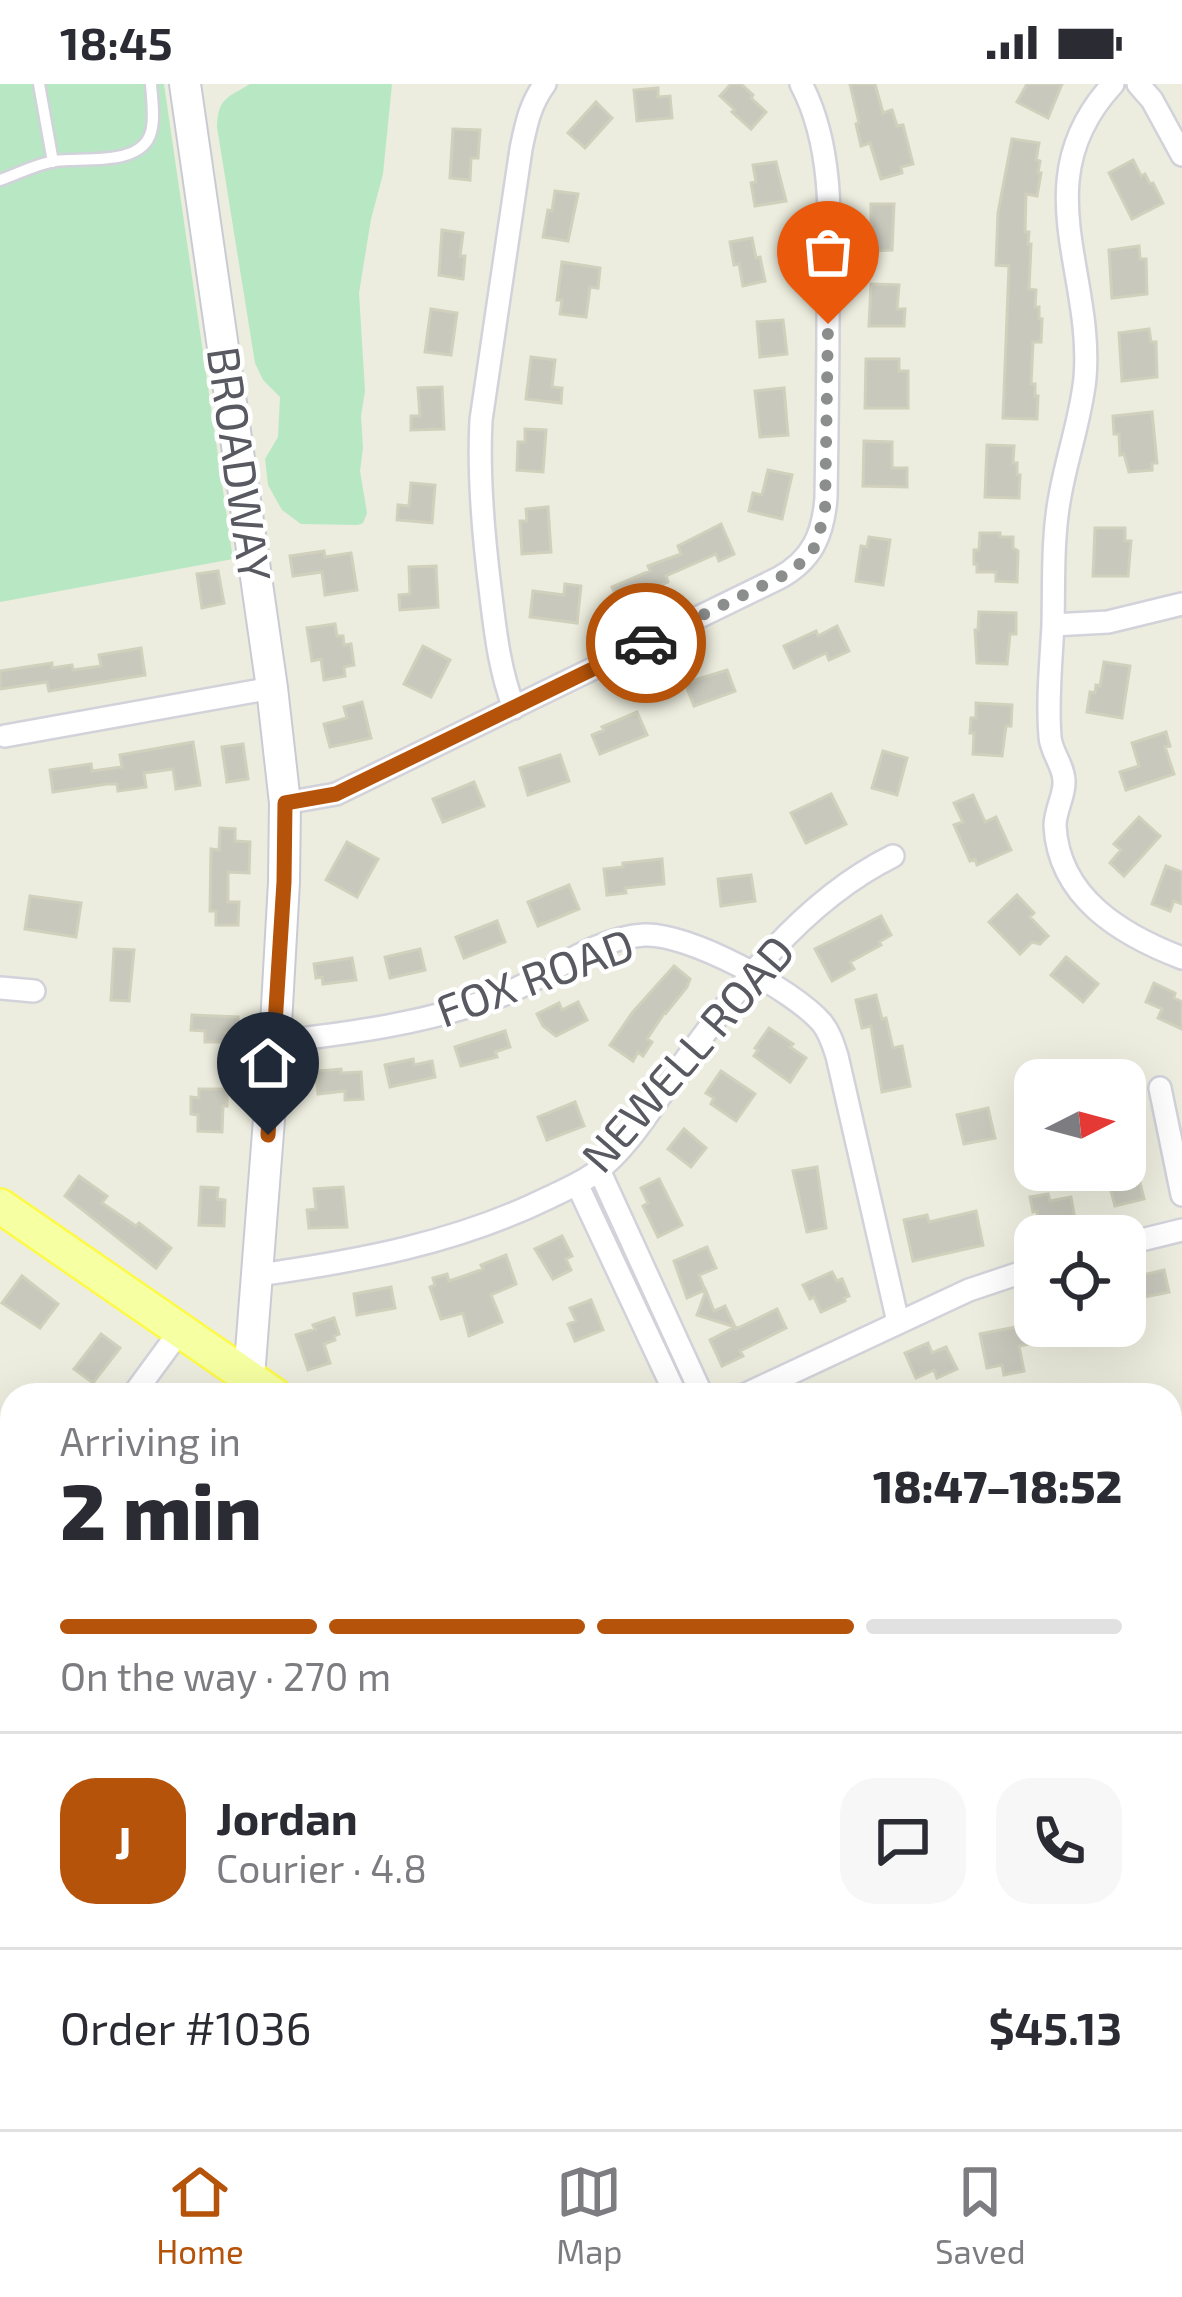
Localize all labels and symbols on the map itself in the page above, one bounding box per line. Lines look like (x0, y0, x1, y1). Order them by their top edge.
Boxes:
pin (777, 201, 879, 324)
street label: BROADWAY (198, 343, 284, 585)
courier (586, 583, 706, 703)
street label: FOX ROAD (428, 916, 640, 1037)
street label: NEWELL ROAD (569, 923, 804, 1182)
pin (217, 1012, 319, 1135)
north arrow (1014, 1059, 1146, 1191)

